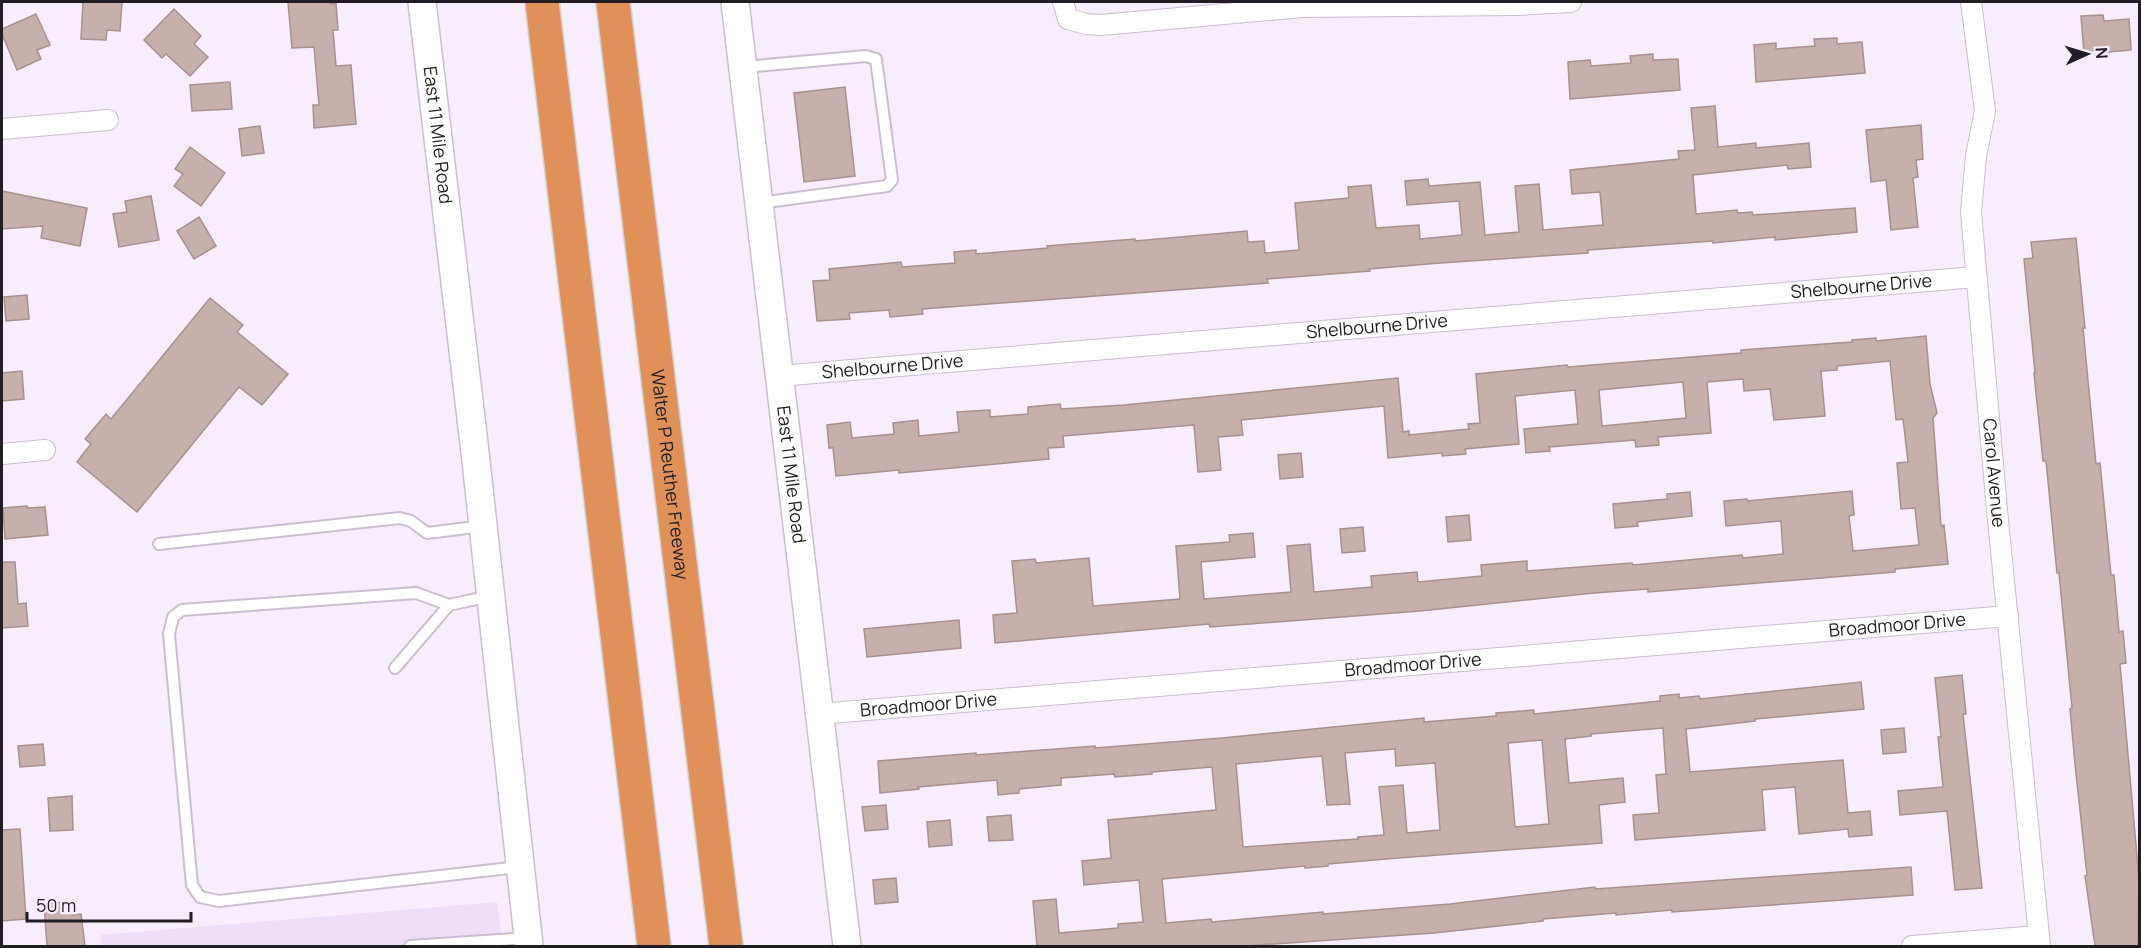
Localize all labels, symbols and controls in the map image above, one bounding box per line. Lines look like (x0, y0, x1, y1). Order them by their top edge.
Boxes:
north arrow (2057, 24, 2117, 84)
text: N (2091, 46, 2113, 59)
street label: East 11 Mile Road (419, 65, 459, 205)
street label: Shelbourne Drive (1789, 268, 1933, 303)
street label: Shelbourne Drive (1305, 308, 1449, 343)
street label: Shelbourne Drive (821, 348, 964, 383)
street label: Walter P Reuther Freeway (646, 368, 695, 582)
street label: East 11 Mile Road (772, 404, 812, 545)
street label: Carol Avenue (1978, 417, 2012, 529)
street label: Broadmoor Drive (1828, 607, 1967, 642)
street label: Broadmoor Drive (1343, 646, 1482, 682)
street label: Broadmoor Drive (859, 686, 998, 721)
scale bar (27, 885, 190, 923)
text: 50 m (36, 893, 76, 917)

